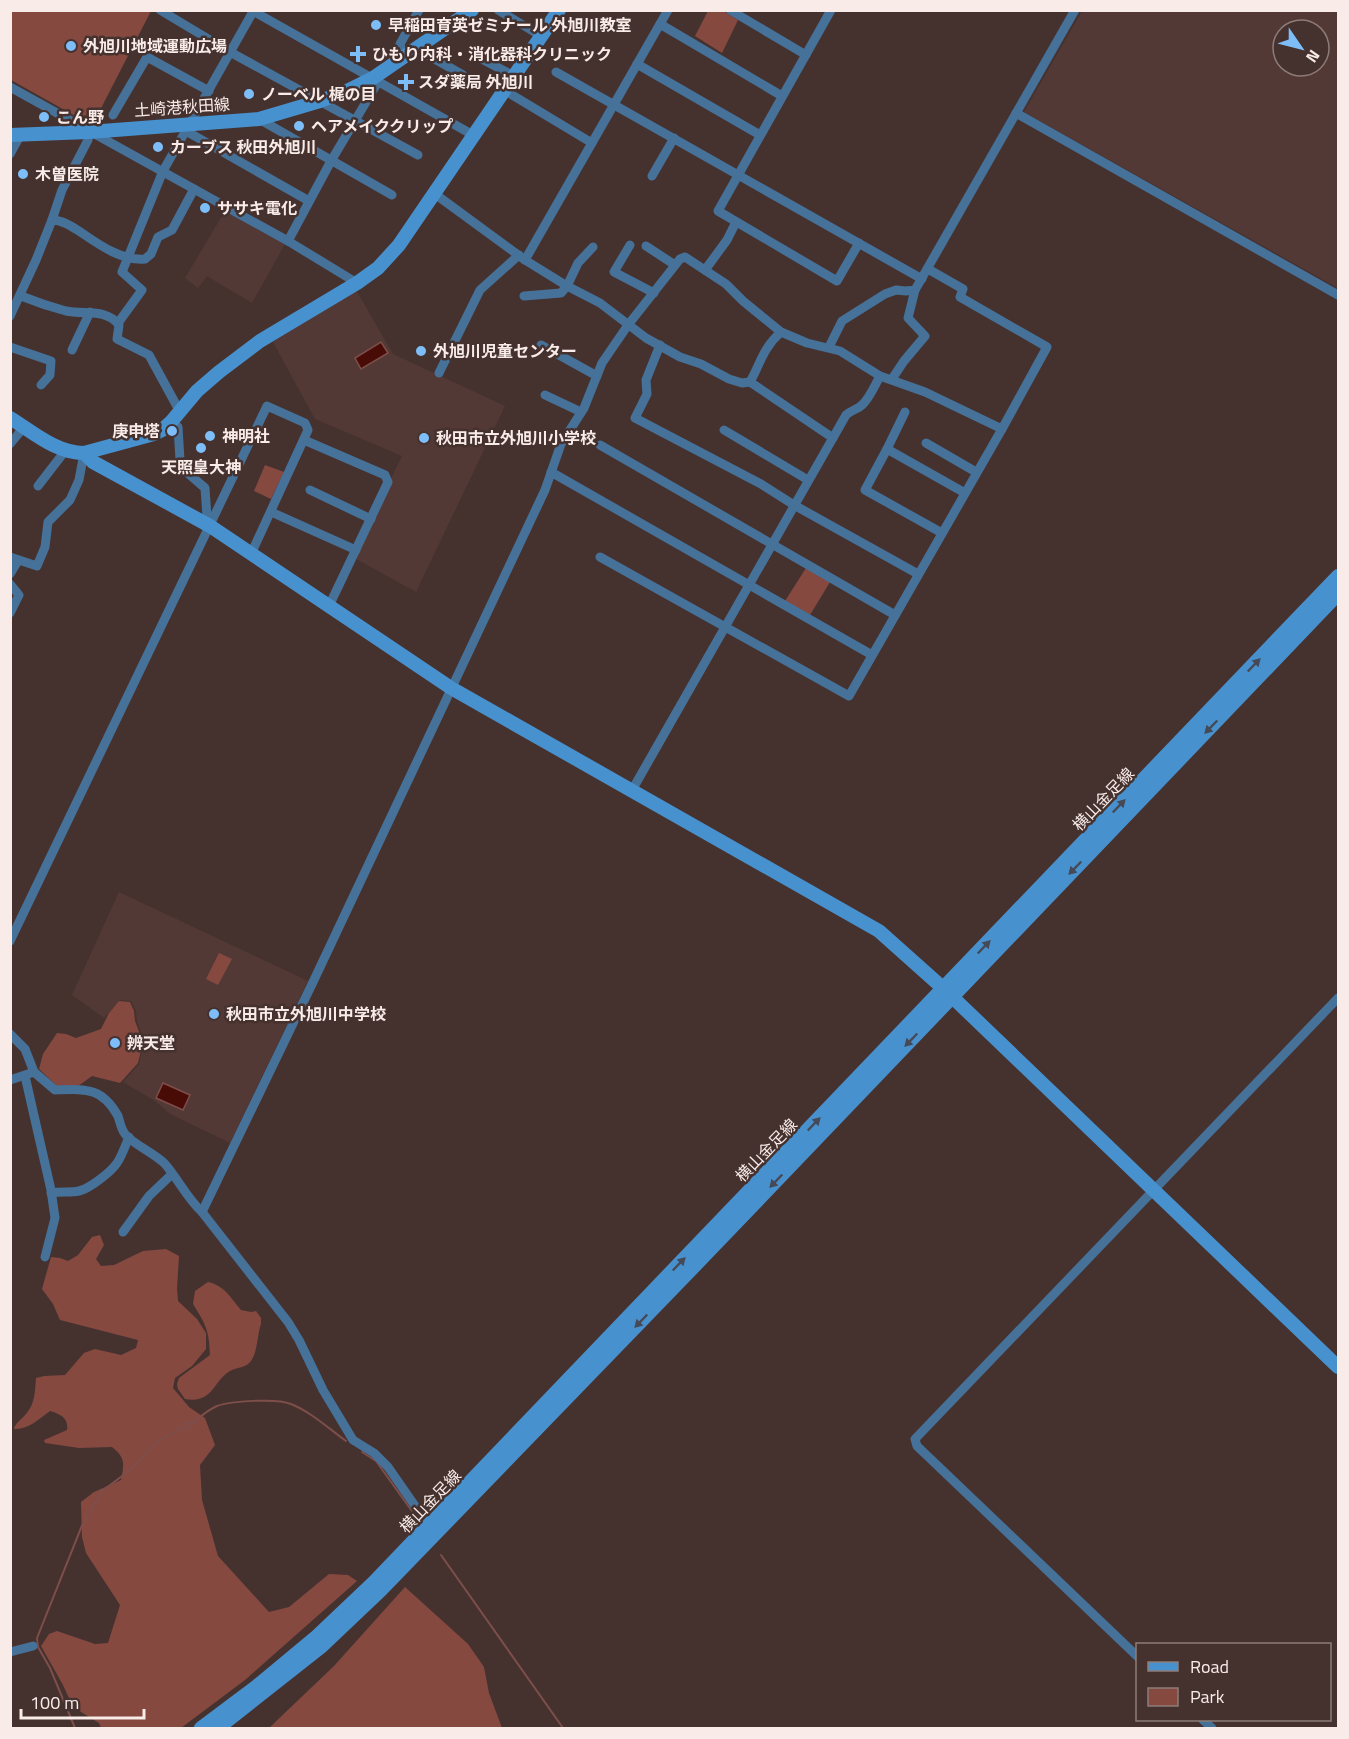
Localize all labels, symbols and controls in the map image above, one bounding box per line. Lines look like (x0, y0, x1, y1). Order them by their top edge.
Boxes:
place label: 早稲田育英ゼミナール 外旭川教室 (388, 13, 632, 37)
marker: 早稲田育英ゼミナール 外旭川教室 (369, 18, 383, 32)
north arrow (1271, 18, 1331, 78)
place label: 外旭川地域運動広場 (83, 34, 227, 58)
marker: 外旭川地域運動広場 (64, 39, 78, 53)
place label: ひもり内科・消化器科クリニック (372, 42, 612, 66)
marker: ひもり内科・消化器科クリニック (349, 45, 367, 63)
text: N (1300, 45, 1326, 68)
place label: スダ薬局 外旭川 (418, 70, 534, 94)
marker: スダ薬局 外旭川 (399, 75, 413, 89)
place label: ノーベル 梶の目 (261, 82, 377, 106)
marker: ノーベル 梶の目 (242, 87, 256, 101)
street label: 土崎港秋田線 (133, 92, 231, 122)
place label: こん野 (56, 105, 104, 129)
marker: こん野 (37, 110, 51, 124)
place label: ヘアメイククリップ (311, 114, 453, 138)
marker: ヘアメイククリップ (292, 119, 306, 133)
place label: カーブス 秋田外旭川 (170, 135, 317, 159)
marker: カーブス 秋田外旭川 (151, 140, 165, 154)
place label: 木曽医院 (35, 162, 99, 186)
marker: 木曽医院 (16, 167, 30, 181)
place label: ササキ電化 (217, 196, 297, 220)
marker: ササキ電化 (198, 201, 212, 215)
place label: 外旭川児童センター (433, 339, 577, 363)
marker: 外旭川児童センター (414, 344, 428, 358)
place label: 庚申塔 (112, 419, 160, 443)
marker: 庚申塔 (165, 424, 179, 438)
place label: 神明社 (222, 424, 270, 448)
place label: 秋田市立外旭川小学校 (436, 426, 596, 450)
marker: 神明社 (203, 429, 217, 443)
marker: 秋田市立外旭川小学校 (417, 431, 431, 445)
marker: 天照皇大神 (194, 441, 208, 455)
place label: 天照皇大神 (161, 455, 241, 479)
one-way arrow (1247, 657, 1261, 672)
one-way arrow (1204, 720, 1218, 734)
street label: 横山金足線 (1067, 762, 1139, 836)
one-way arrow (1112, 798, 1126, 813)
one-way arrow (1069, 860, 1083, 874)
one-way arrow (977, 939, 991, 954)
place label: 秋田市立外旭川中学校 (226, 1002, 386, 1026)
marker: 秋田市立外旭川中学校 (207, 1007, 221, 1021)
place label: 辨天堂 (127, 1031, 175, 1055)
one-way arrow (905, 1032, 919, 1046)
marker: 辨天堂 (108, 1036, 122, 1050)
street label: 横山金足線 (730, 1113, 802, 1187)
one-way arrow (807, 1117, 821, 1131)
one-way arrow (770, 1173, 784, 1187)
one-way arrow (672, 1258, 686, 1272)
one-way arrow (634, 1314, 648, 1329)
street label: 横山金足線 (394, 1464, 466, 1538)
legend (1136, 1643, 1331, 1721)
text: Road (1190, 1653, 1229, 1680)
scale bar (21, 1682, 144, 1720)
text: Park (1190, 1683, 1225, 1710)
text: 100 m (30, 1689, 79, 1716)

